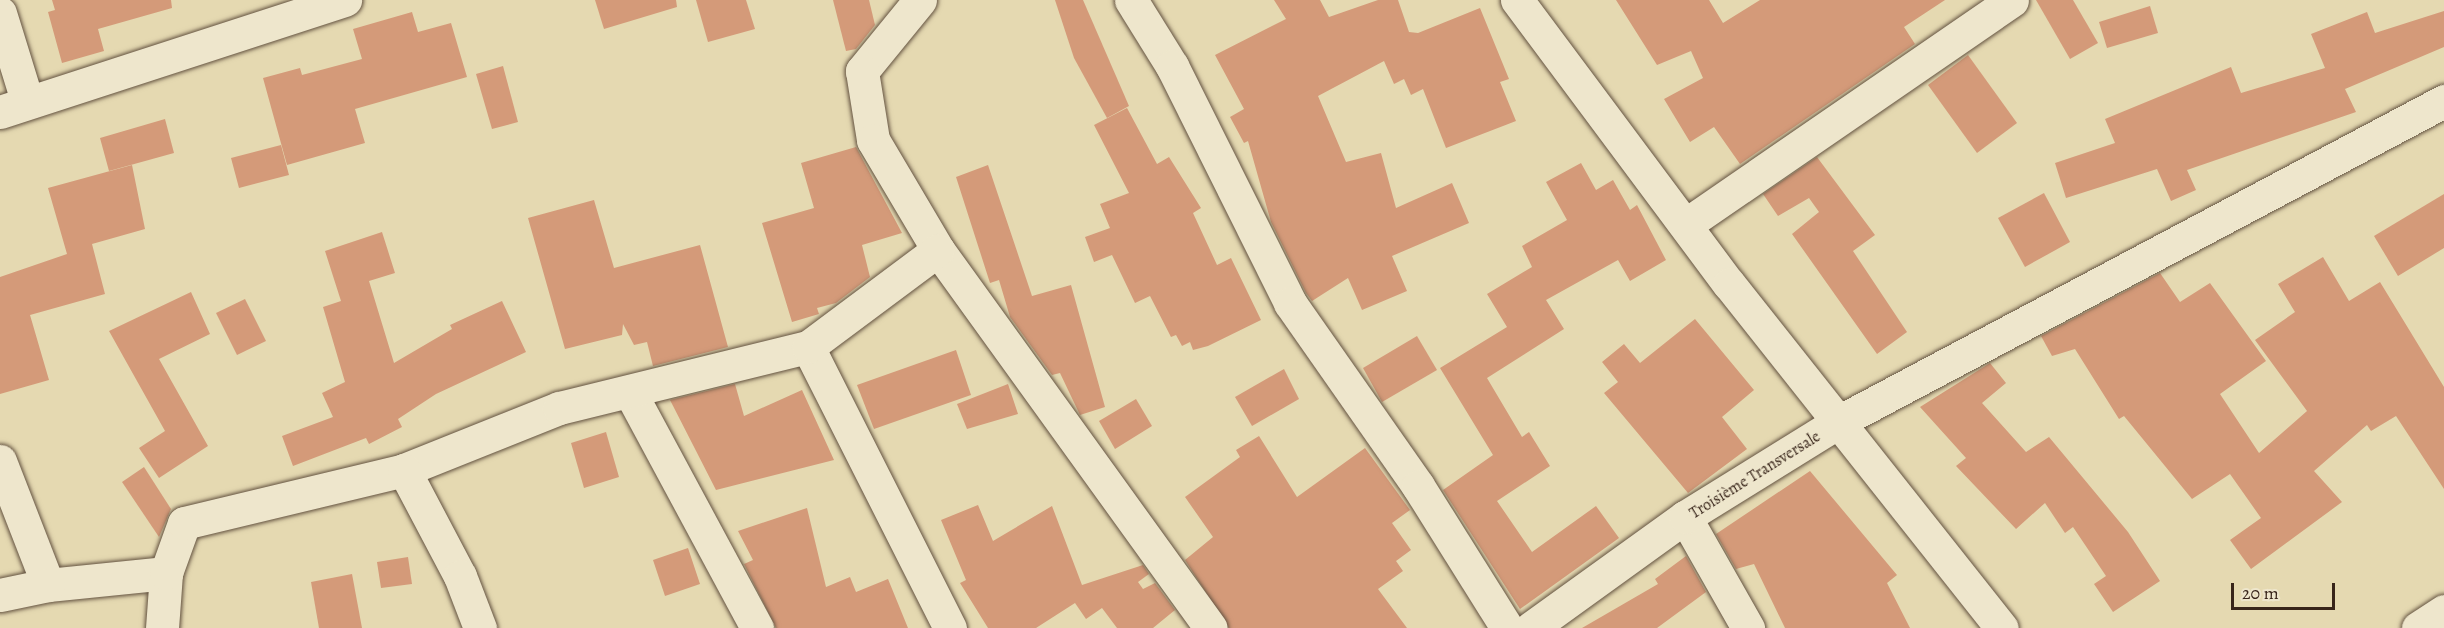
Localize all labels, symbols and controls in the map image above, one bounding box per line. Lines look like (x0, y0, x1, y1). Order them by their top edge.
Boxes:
street label: Troisième Transversale (1686, 427, 1824, 523)
scale bar (2234, 571, 2338, 609)
text: 20 m (2242, 581, 2279, 605)

